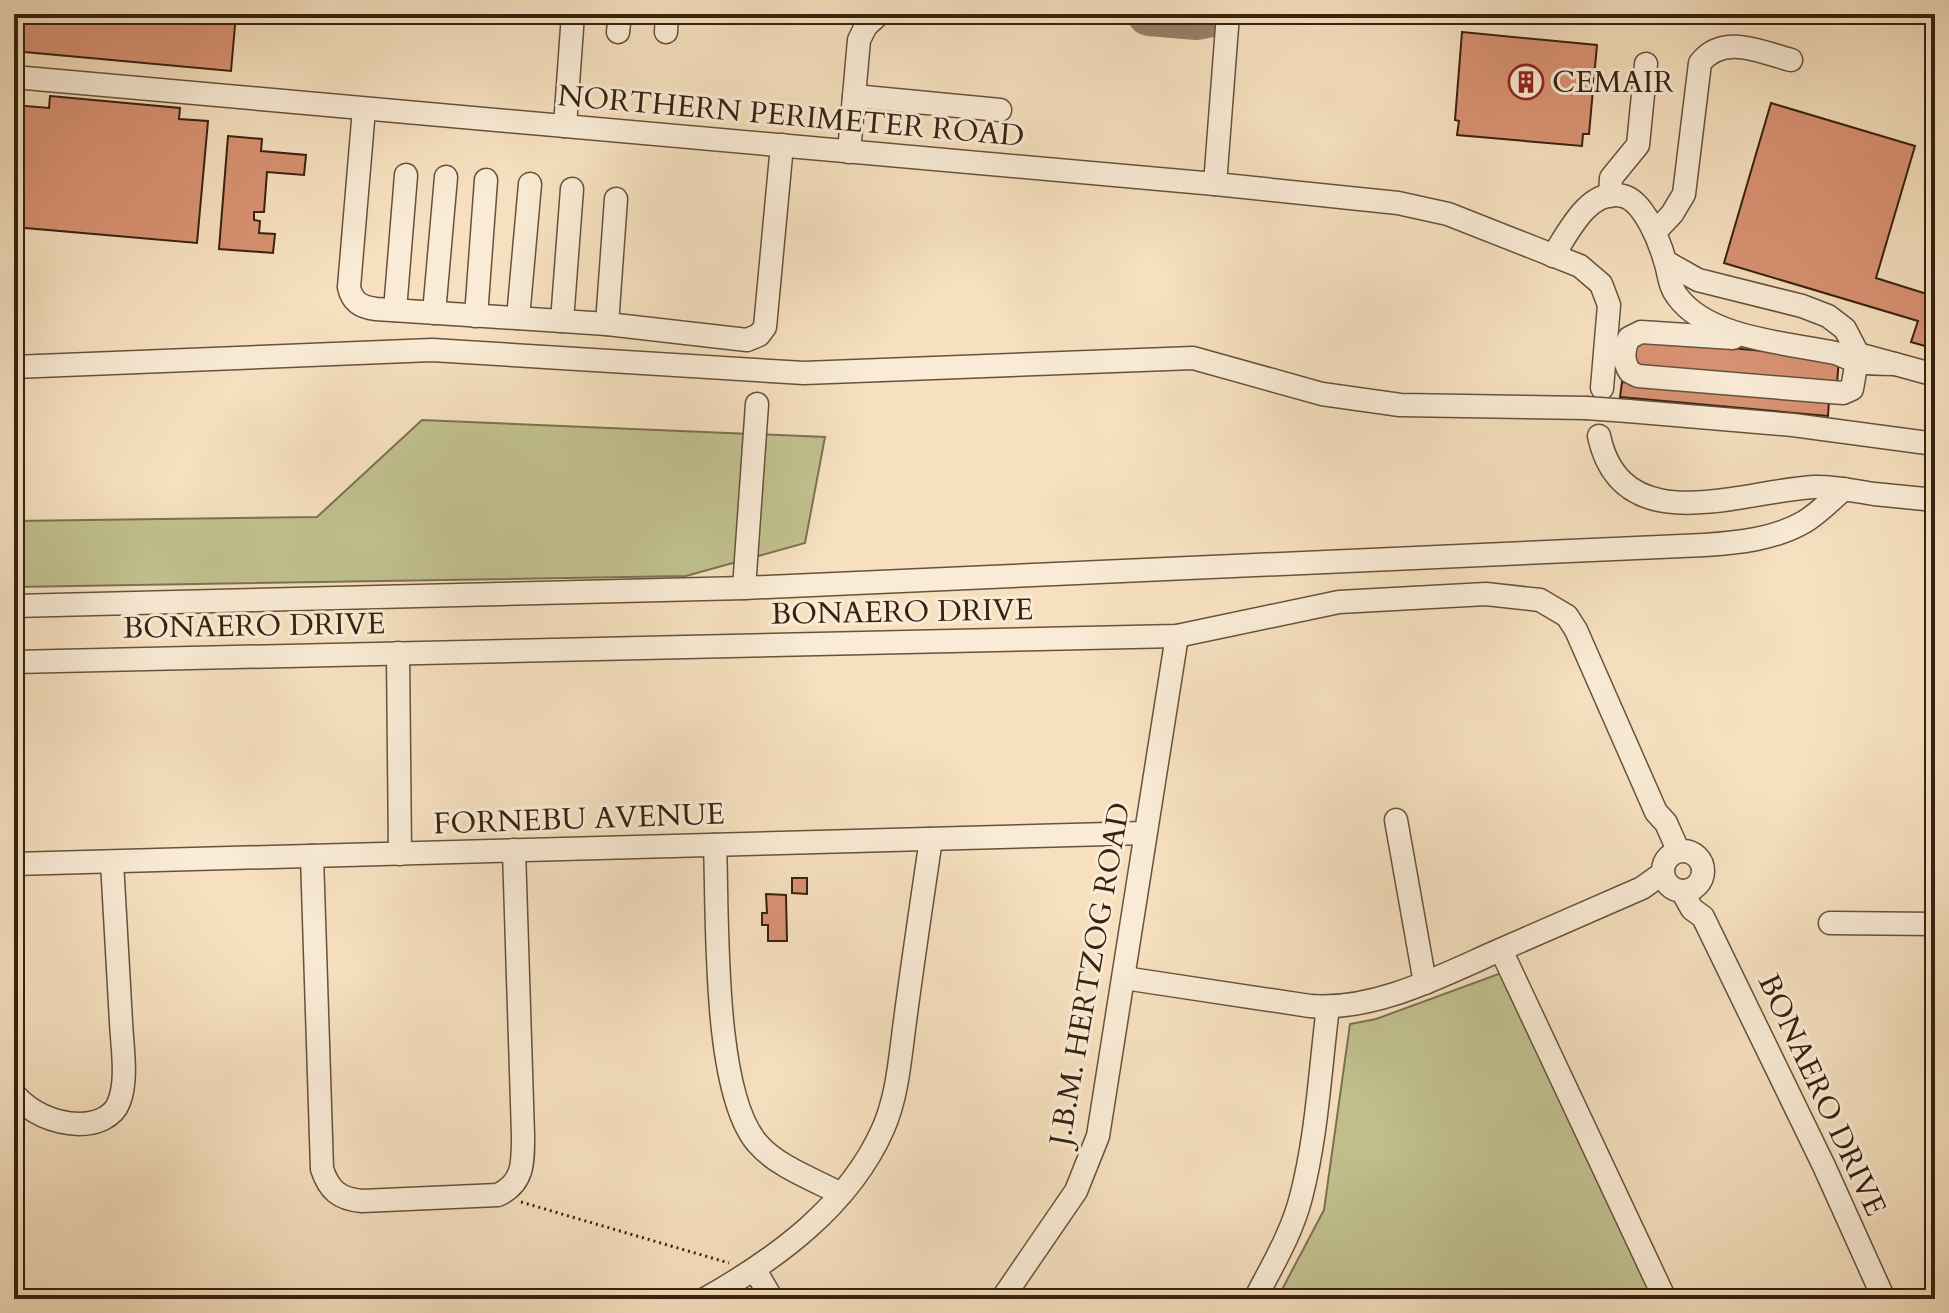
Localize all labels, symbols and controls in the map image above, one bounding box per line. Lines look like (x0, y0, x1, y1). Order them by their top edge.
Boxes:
place label: CEMAIR (1552, 62, 1674, 103)
building icon: CEMAIR (1507, 63, 1545, 101)
street label: NORTHERN PERIMETER ROAD (556, 75, 1026, 157)
street label: BONAERO DRIVE (770, 589, 1034, 635)
street label: BONAERO DRIVE (122, 603, 386, 649)
street label: FORNEBU AVENUE (433, 793, 725, 845)
street label: J.B.M. HERTZOG ROAD (1039, 799, 1140, 1153)
street label: BONAERO DRIVE (1748, 967, 1896, 1223)

